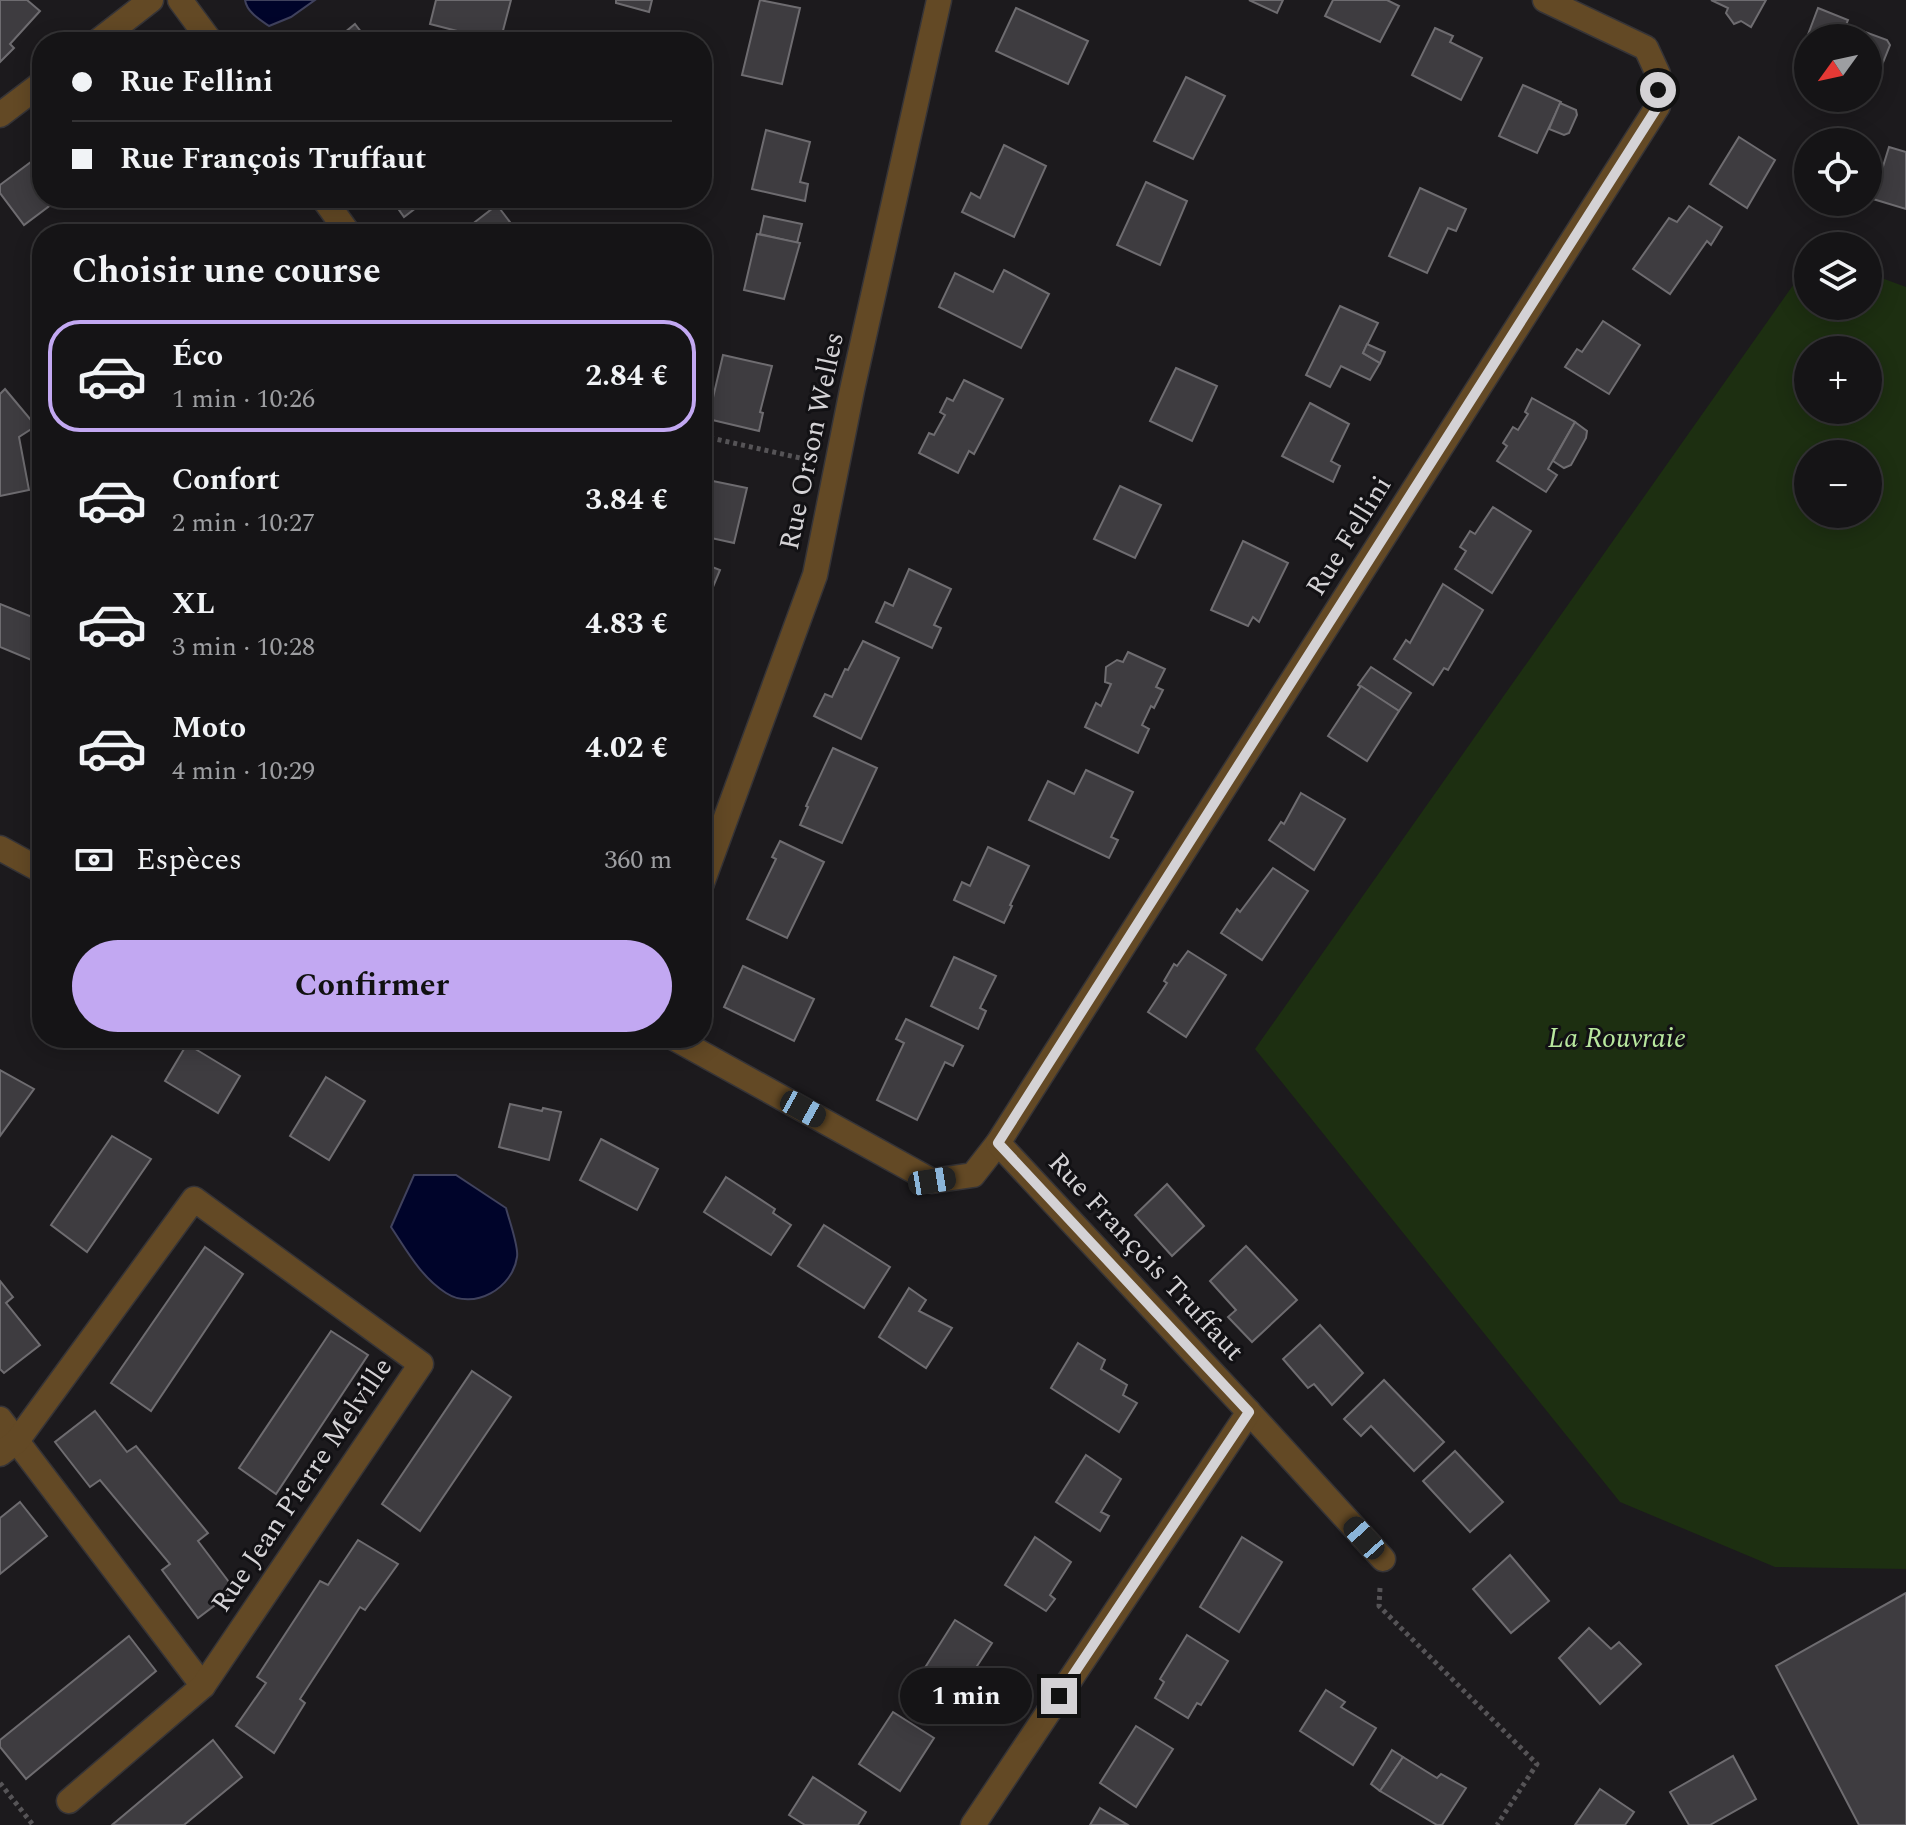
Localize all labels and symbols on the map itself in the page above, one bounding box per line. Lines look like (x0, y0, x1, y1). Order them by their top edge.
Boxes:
north arrow (1794, 24, 1882, 112)
route start (1640, 72, 1676, 108)
street label: Rue Orson Welles (768, 328, 856, 554)
street label: Rue Fellini (1295, 467, 1403, 605)
park label: La Rouvraie (1548, 1017, 1686, 1060)
car (776, 1087, 830, 1131)
street label: Rue François Truffaut (1037, 1143, 1255, 1371)
car (906, 1165, 958, 1197)
street label: Rue Jean Pierre Melville (200, 1349, 404, 1621)
car (1339, 1512, 1389, 1564)
callout: 1 min (899, 1668, 1031, 1724)
route end (1041, 1678, 1077, 1714)

